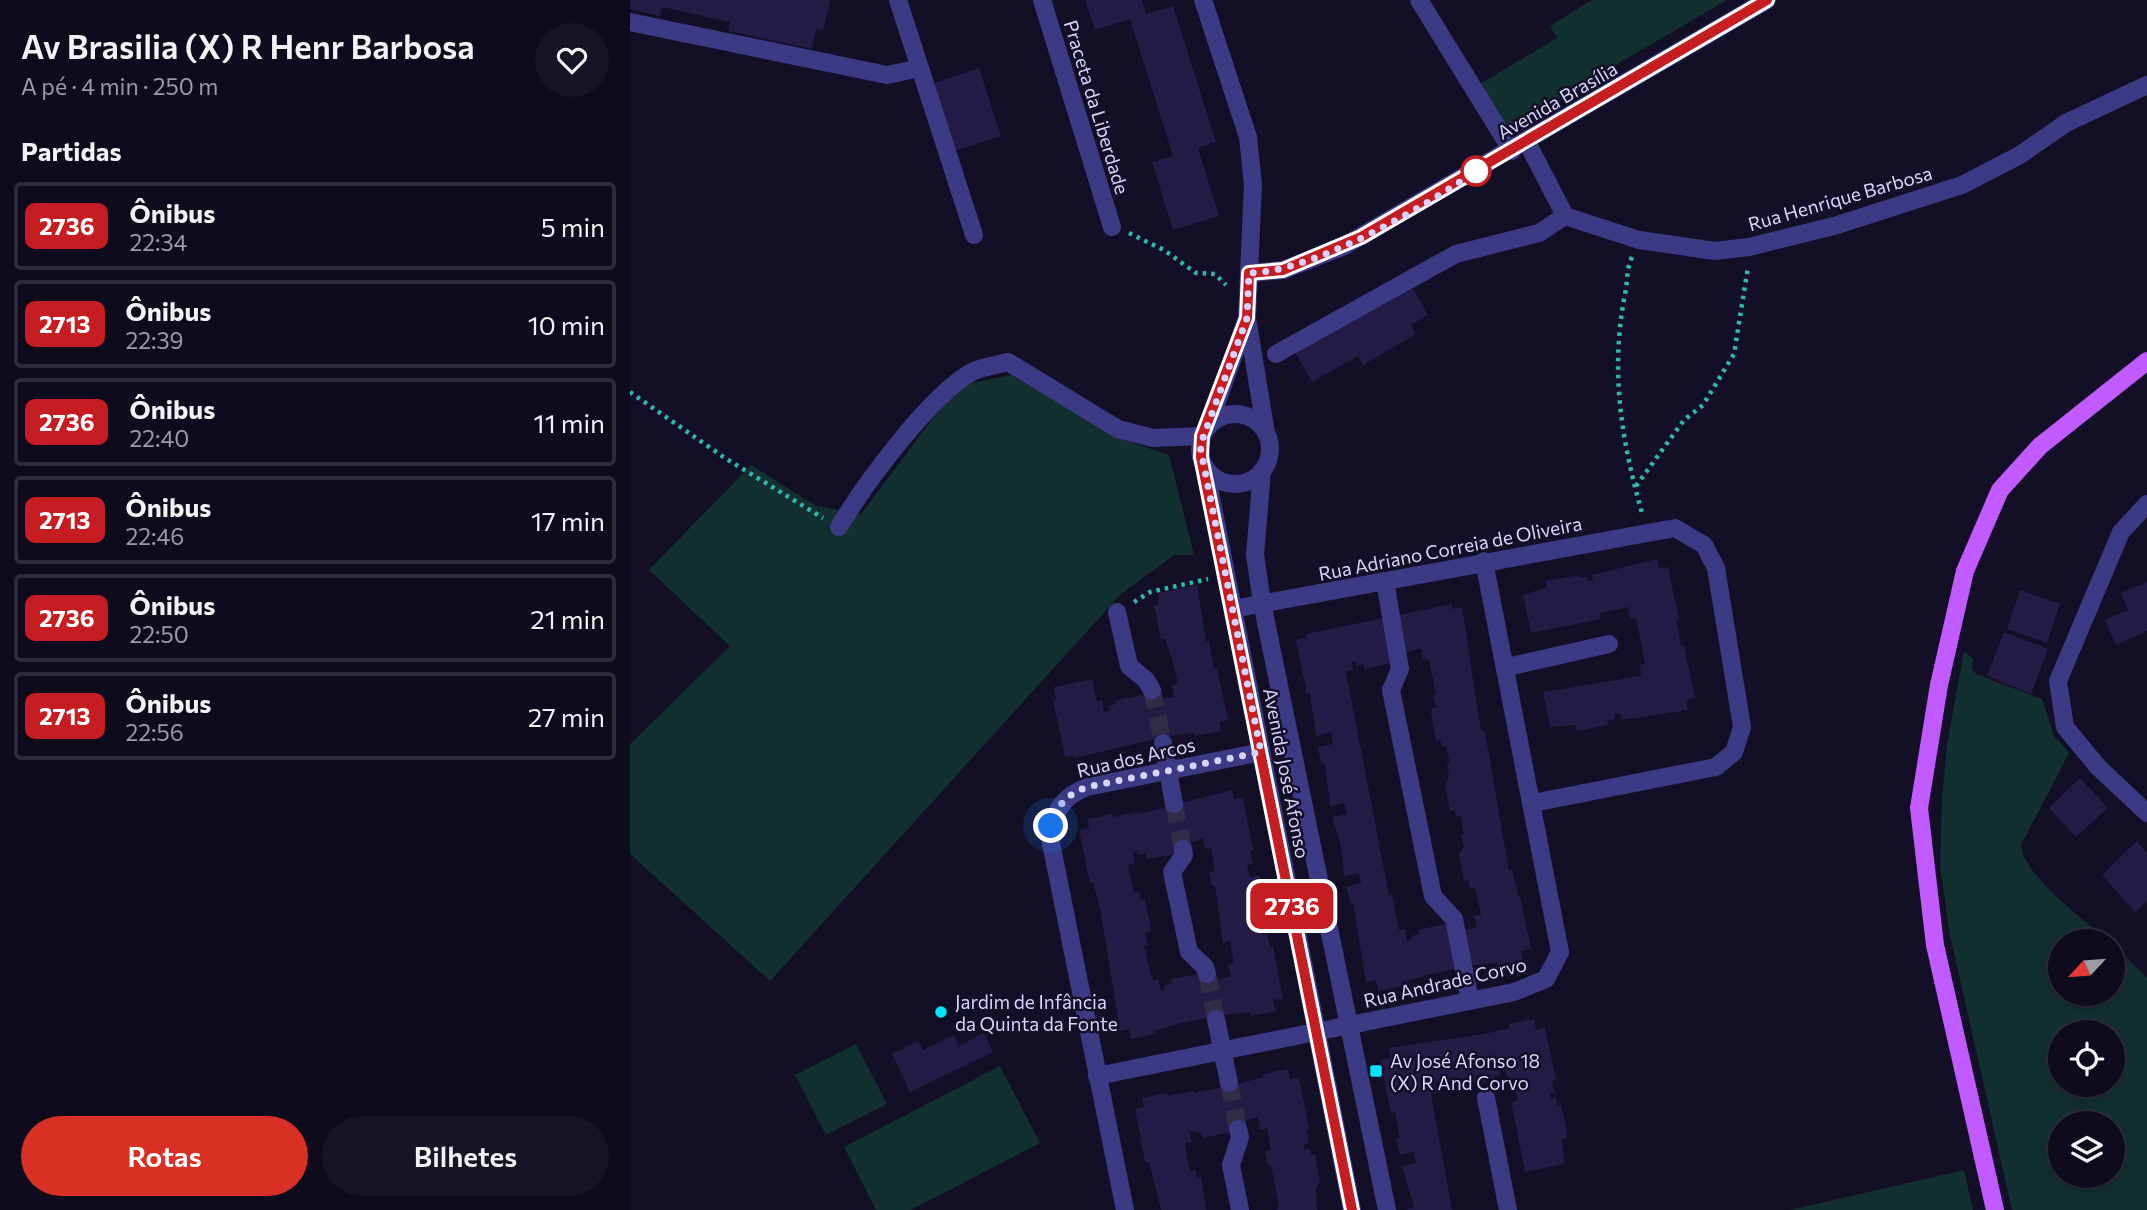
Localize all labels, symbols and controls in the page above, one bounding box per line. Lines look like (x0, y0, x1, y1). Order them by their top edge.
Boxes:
street label: Praceta da Liberdade (1060, 17, 1134, 197)
button: heart (535, 23, 609, 97)
text: Av Brasilia (X) R Henr Barbosa (21, 25, 475, 66)
street label: Avenida Brasília (1493, 56, 1621, 144)
text: A pé · 4 min · 250 m (21, 72, 218, 100)
text: Partidas (21, 135, 122, 166)
unlabelled marker (1461, 156, 1491, 186)
street label: Rua Henrique Barbosa (1745, 161, 1935, 235)
text: Ônibus (129, 197, 215, 228)
text: 2736 (39, 211, 94, 240)
text: 5 min (541, 211, 605, 242)
text: 22:34 (129, 228, 187, 256)
text: Ônibus (126, 295, 211, 326)
text: 2713 (39, 309, 91, 338)
text: 10 min (528, 309, 605, 340)
text: 22:39 (126, 326, 184, 354)
text: Ônibus (129, 393, 215, 424)
text: 2736 (39, 407, 94, 436)
text: 11 min (534, 407, 605, 438)
text: 22:40 (129, 424, 189, 452)
text: Ônibus (126, 491, 211, 522)
text: 2713 (39, 505, 91, 534)
text: 17 min (531, 505, 605, 536)
street label: Rua Adriano Correia de Oliveira (1316, 511, 1584, 585)
text: 22:46 (126, 522, 184, 550)
text: Ônibus (129, 589, 215, 620)
text: 2736 (39, 603, 94, 632)
text: 21 min (530, 603, 605, 634)
text: 22:50 (129, 620, 189, 648)
street label: Avenida José Afonso (1259, 686, 1315, 860)
text: Ônibus (126, 687, 211, 718)
text: 2713 (39, 701, 91, 730)
text: 27 min (528, 701, 605, 732)
text: 22:56 (126, 718, 184, 746)
street label: Rua dos Arcos (1075, 732, 1197, 782)
your location (1033, 808, 1068, 843)
line badge: 2736 (1243, 883, 1341, 929)
text: 2736 (1264, 891, 1320, 920)
north arrow (2048, 929, 2124, 1006)
map controls (2048, 929, 2125, 1188)
street label: Rua Andrade Corvo (1361, 952, 1529, 1012)
place label: Jardim de Infância da Quinta da Fonte (955, 990, 1118, 1035)
marker: Jardim de Infância da Quinta da Fonte (933, 1004, 949, 1020)
button: locate (2048, 1020, 2125, 1097)
place label: Av José Afonso 18 (X) R And Corvo (1390, 1049, 1540, 1094)
marker: Av José Afonso 18 (X) R And Corvo (1368, 1063, 1384, 1079)
button: layers (2048, 1111, 2125, 1188)
button: Rotas (21, 1116, 308, 1196)
button: Bilhetes (322, 1116, 609, 1196)

